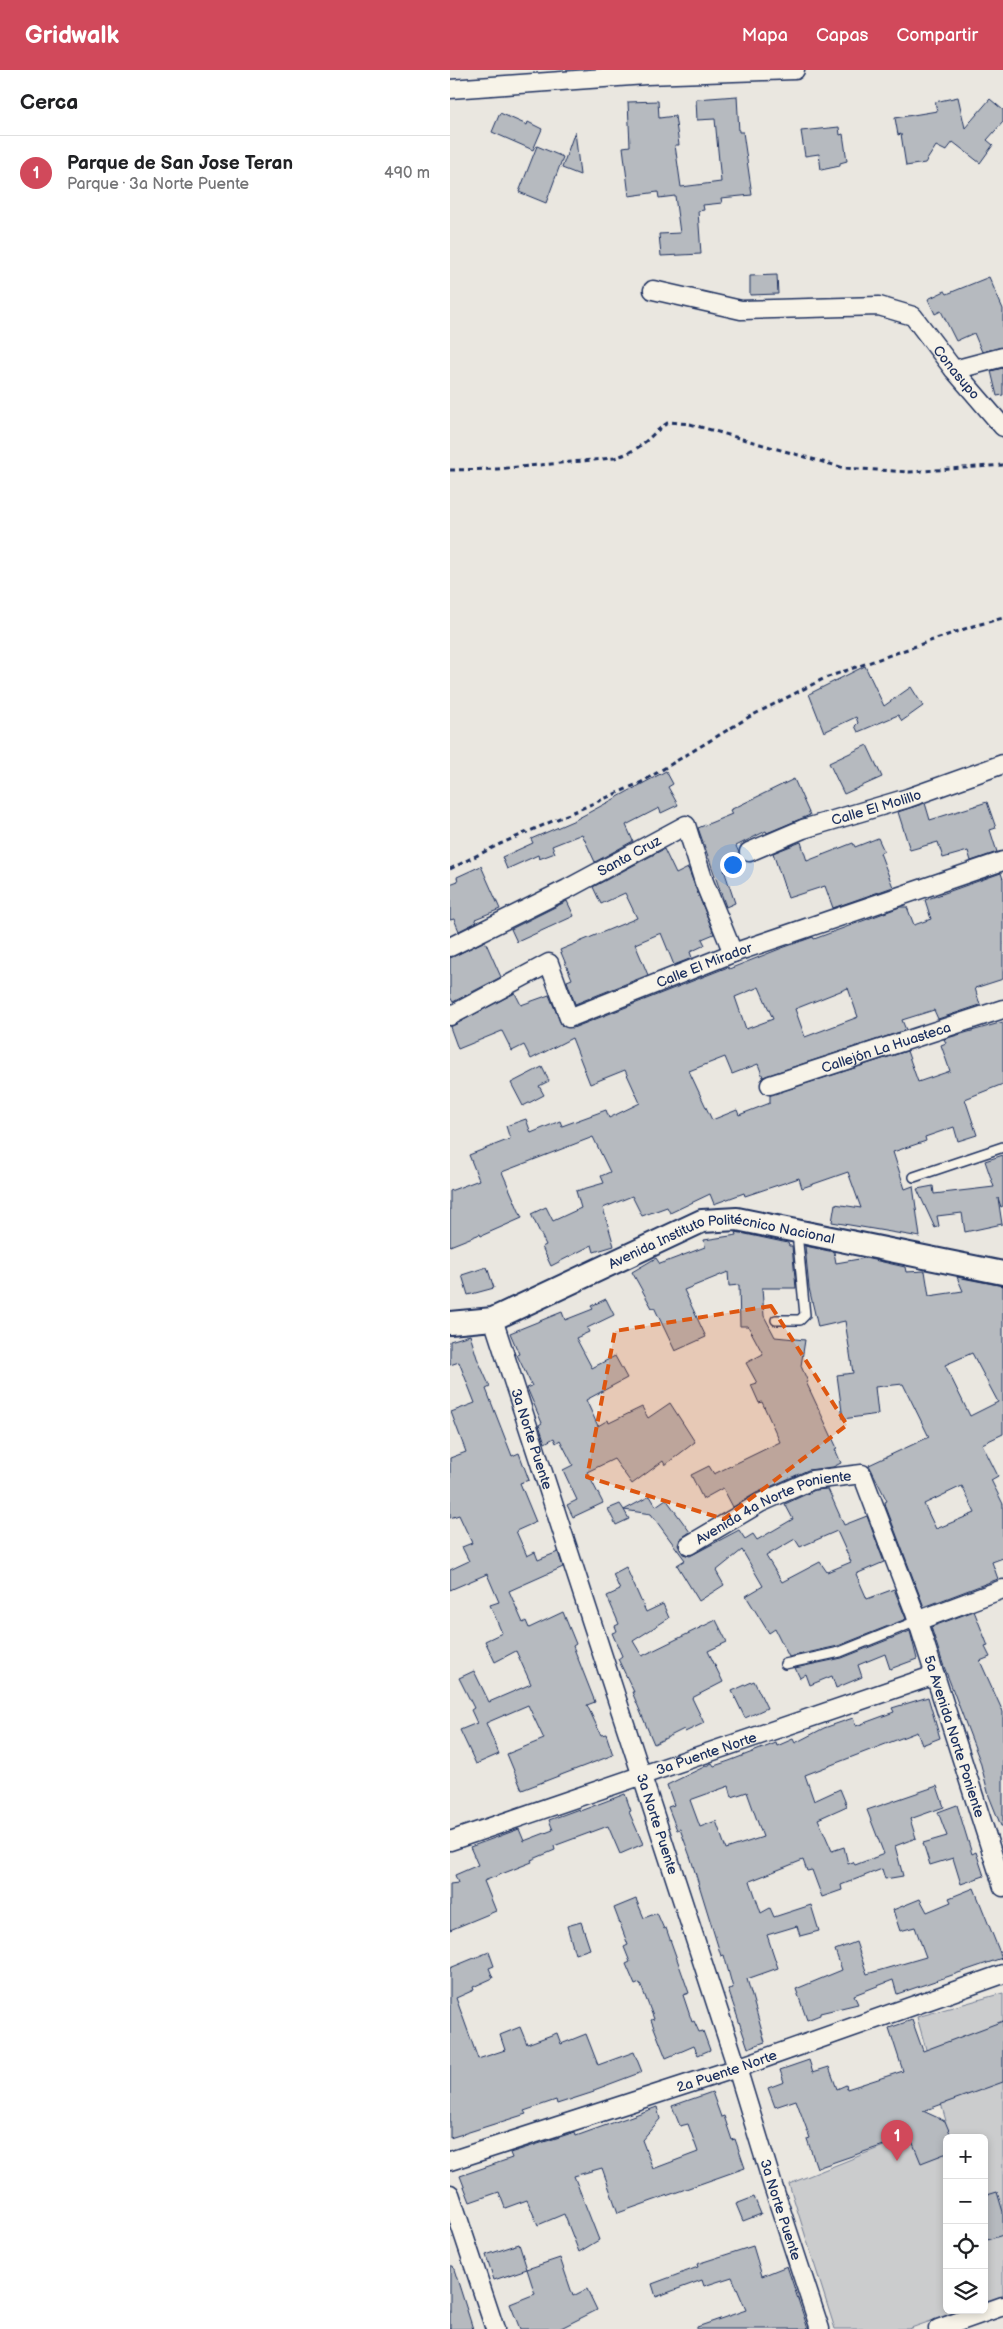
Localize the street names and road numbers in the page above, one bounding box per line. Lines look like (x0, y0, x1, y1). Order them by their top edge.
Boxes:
street label: Conasupo (929, 342, 983, 403)
street label: Calle El Molillo (829, 786, 924, 829)
street label: Santa Cruz (595, 832, 664, 880)
street label: Calle El Mirador (654, 939, 755, 992)
street label: Callejón La Huasteca (819, 1019, 953, 1077)
street label: Avenida Instituto Politécnico Nacional (606, 1211, 836, 1273)
street label: 3a Norte Puente (507, 1386, 556, 1492)
street label: Avenida 4a Norte Poniente (693, 1467, 852, 1548)
street label: 5a Avenida Norte Poniente (920, 1653, 988, 1820)
street label: 3a Puente Norte (654, 1729, 759, 1779)
street label: 3a Norte Puente (633, 1771, 681, 1877)
street label: 2a Puente Norte (675, 2047, 779, 2096)
street label: 3a Norte Puente (756, 2157, 805, 2262)

